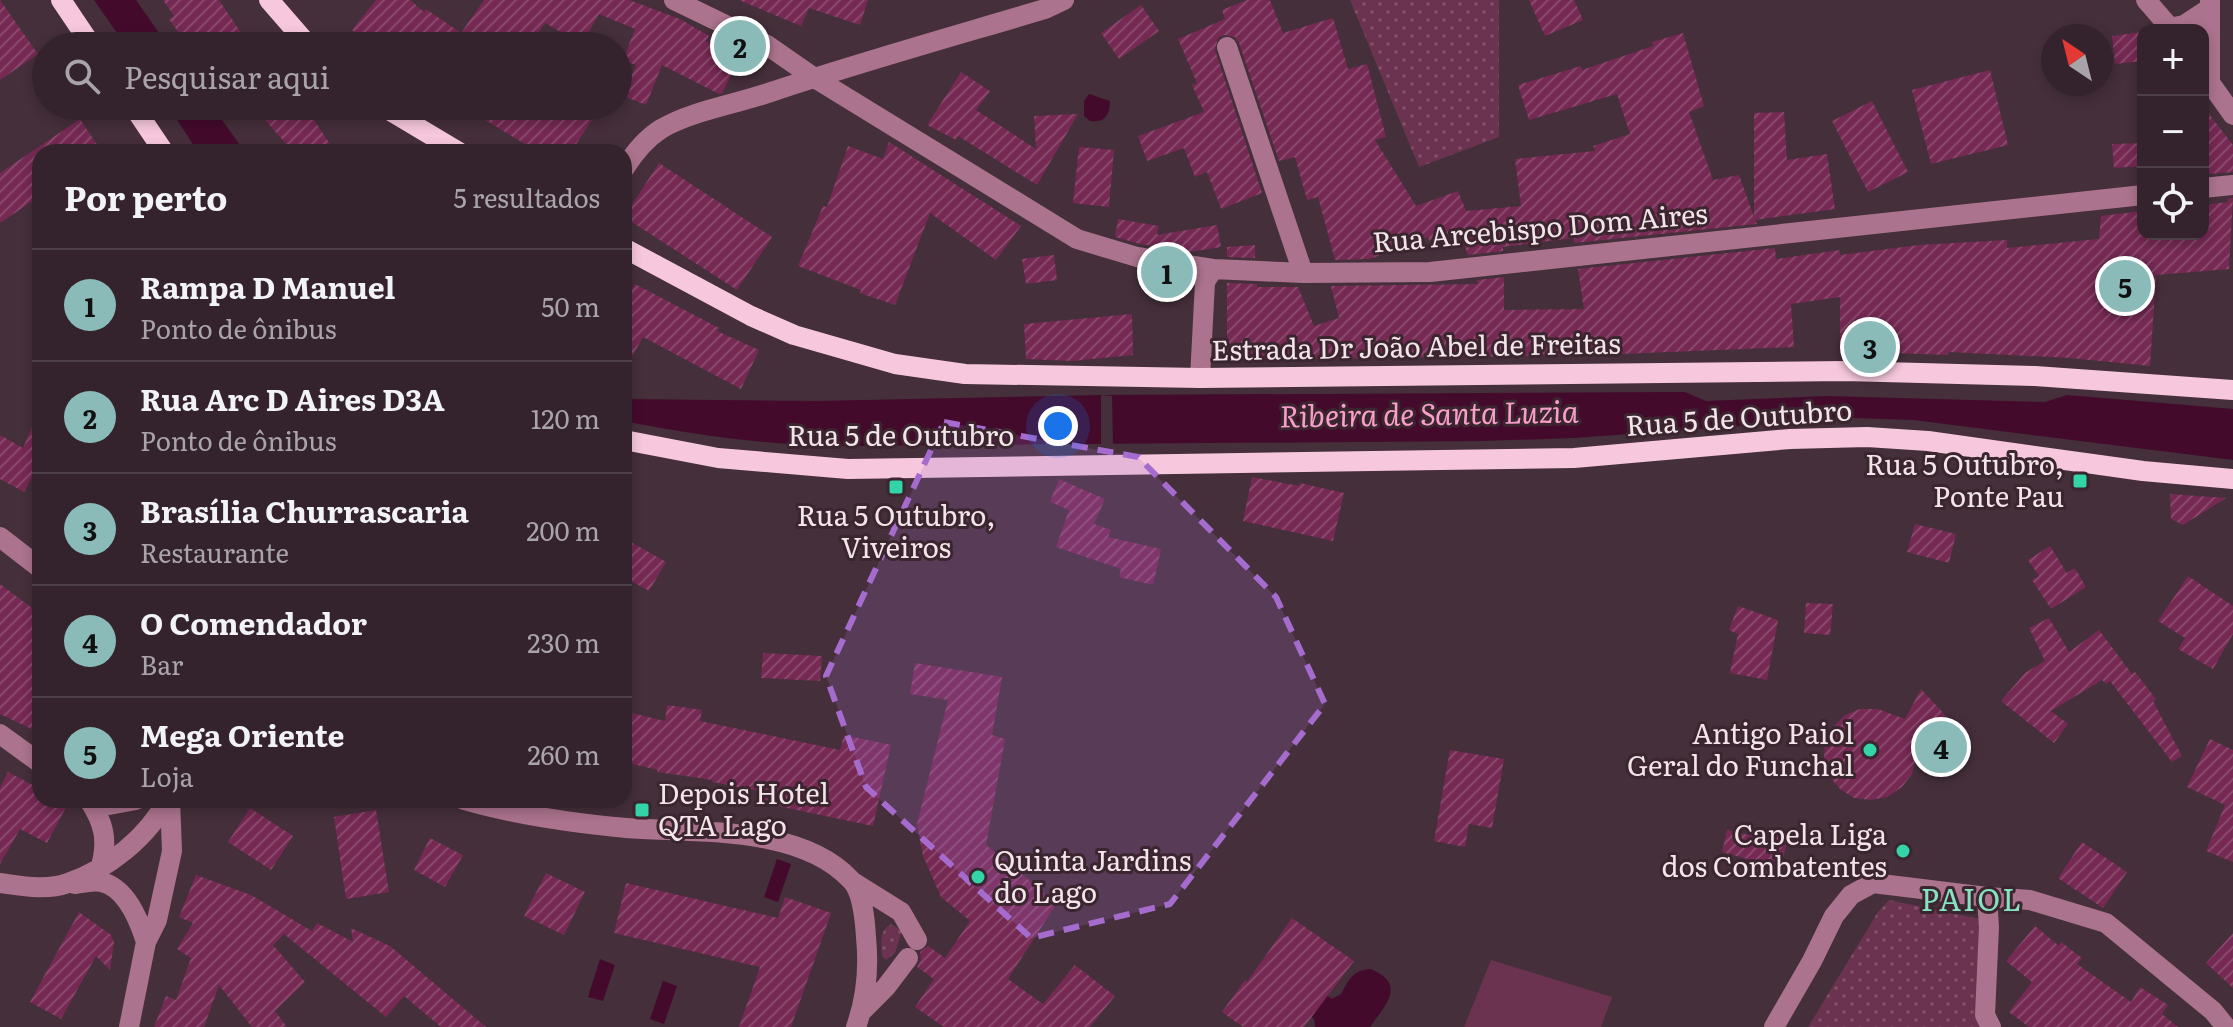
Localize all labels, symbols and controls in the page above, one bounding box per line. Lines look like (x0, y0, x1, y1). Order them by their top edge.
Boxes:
pin: 2 (714, 16, 766, 76)
north arrow (2041, 24, 2113, 96)
map controls (2137, 24, 2209, 240)
button: + (2137, 24, 2209, 96)
search box (32, 32, 632, 120)
icon: search (60, 54, 104, 98)
text: Pesquisar aqui (124, 54, 330, 98)
button: − (2137, 96, 2209, 168)
button: locate (2137, 168, 2209, 240)
text: Por perto (64, 171, 228, 221)
text: 5 resultados (454, 177, 600, 216)
street label: Rua Arcebispo Dom Aires (1371, 190, 1709, 262)
pin: 1 (1141, 242, 1193, 302)
pin: 5 (2099, 256, 2151, 316)
text: Rampa D Manuel (140, 264, 395, 308)
text: 1 (85, 286, 95, 325)
text: 50 m (541, 286, 600, 325)
text: Ponto de ônibus (140, 308, 336, 347)
pin: 3 (1844, 317, 1896, 377)
street label: Estrada Dr João Abel de Freitas (1211, 320, 1621, 370)
text: Rua Arc D Aires D3A (140, 376, 445, 420)
water label: Ribeira de Santa Luzia (1279, 387, 1579, 437)
street label: Rua 5 de Outubro (1624, 387, 1853, 445)
text: 2 (83, 398, 97, 437)
text: 120 m (531, 398, 600, 437)
your location (1038, 406, 1078, 446)
street label: Rua 5 de Outubro (788, 413, 1014, 455)
text: Ponto de ônibus (140, 420, 336, 459)
place label: Rua 5 Outubro, Ponte Pau (1865, 442, 2064, 516)
marker: Rua 5 Outubro, Ponte Pau (2071, 472, 2089, 490)
marker: Rua 5 Outubro, Viveiros (887, 478, 905, 496)
text: Brasília Churrascaria (140, 488, 469, 532)
place label: Rua 5 Outubro, Viveiros (797, 493, 995, 567)
text: 3 (83, 510, 97, 549)
text: 200 m (526, 510, 600, 549)
text: Restaurante (140, 532, 289, 571)
text: O Comendador (140, 600, 367, 644)
text: 4 (82, 622, 98, 661)
text: 230 m (527, 622, 600, 661)
text: Bar (140, 644, 183, 683)
place label: Antigo Paiol Geral do Funchal (1627, 711, 1854, 785)
text: Mega Oriente (140, 712, 345, 756)
pin: 4 (1915, 717, 1967, 777)
text: 5 (83, 734, 97, 773)
text: 260 m (527, 734, 600, 773)
marker: Antigo Paiol Geral do Funchal (1861, 741, 1879, 759)
text: Loja (140, 756, 193, 795)
place label: Depois Hotel QTA Lago (658, 771, 829, 845)
marker: Depois Hotel QTA Lago (633, 801, 651, 819)
place label: Capela Liga dos Combatentes (1662, 812, 1887, 886)
place label: Quinta Jardins do Lago (994, 838, 1191, 912)
marker: Capela Liga dos Combatentes (1894, 842, 1912, 860)
marker: Quinta Jardins do Lago (969, 868, 987, 886)
district label: PAIOL (1921, 876, 2023, 920)

